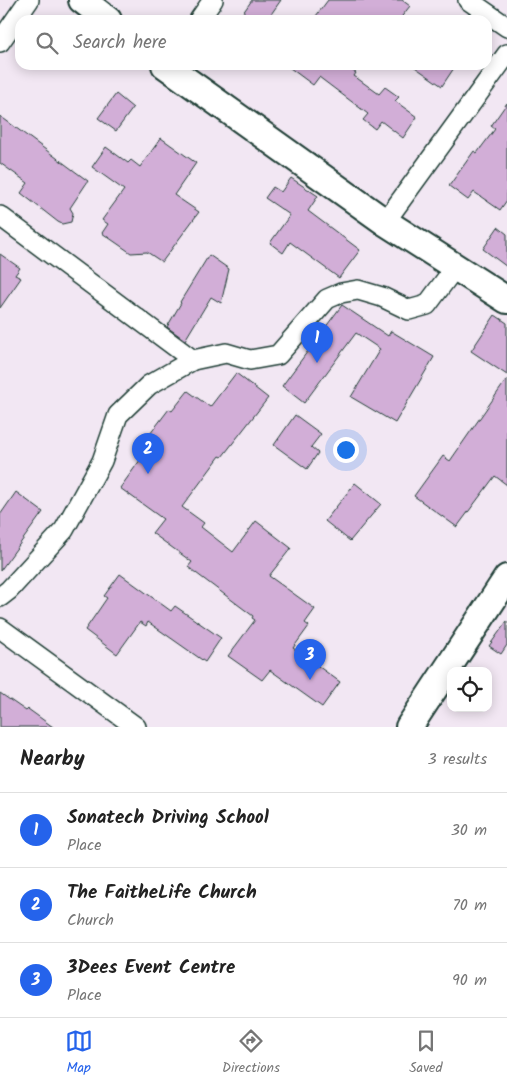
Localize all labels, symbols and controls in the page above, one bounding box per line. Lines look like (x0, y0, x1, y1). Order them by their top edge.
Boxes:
search box (15, 15, 492, 70)
text: Search here (73, 28, 167, 58)
icon: search (33, 29, 61, 57)
pin: 1 (301, 322, 333, 363)
pin: 2 (132, 433, 164, 474)
your location (333, 437, 359, 463)
pin: 3 (294, 639, 326, 680)
map controls (447, 667, 492, 712)
button: locate (447, 667, 492, 712)
text: Nearby (20, 743, 85, 776)
text: 3 results (428, 747, 487, 772)
text: Sonatech Driving School (67, 803, 269, 833)
text: 1 (34, 818, 38, 843)
text: 30 m (451, 818, 487, 843)
text: Place (67, 833, 101, 858)
text: The FaitheLife Church (67, 878, 257, 908)
text: 2 (31, 893, 41, 918)
text: 70 m (452, 893, 487, 918)
text: Church (67, 908, 114, 933)
text: 3Dees Event Centre (67, 953, 235, 983)
text: 3 (32, 968, 40, 993)
text: 90 m (452, 968, 487, 993)
text: Place (67, 983, 101, 1008)
tab: Map (65, 1027, 93, 1079)
tab: Directions (222, 1027, 280, 1079)
tab: Saved (409, 1027, 442, 1079)

